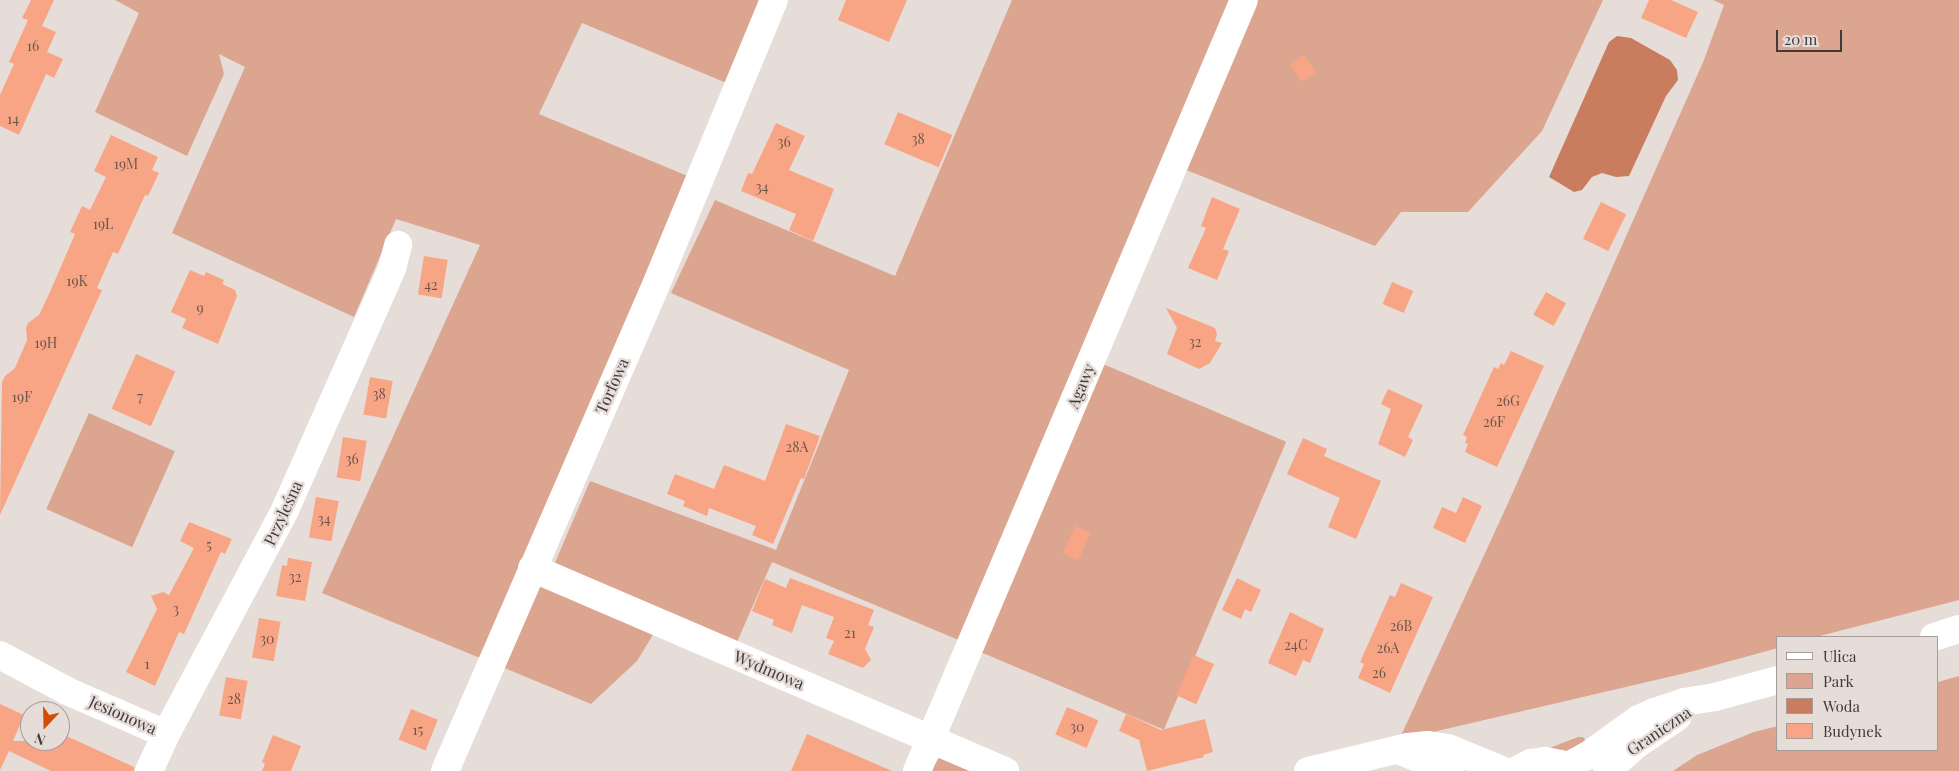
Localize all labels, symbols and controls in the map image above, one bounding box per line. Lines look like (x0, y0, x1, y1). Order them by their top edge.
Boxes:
scale bar (1779, 20, 1845, 52)
text: 20 m (1784, 29, 1817, 49)
house number: 16 (27, 38, 39, 54)
house number: 14 (7, 111, 19, 127)
house number: 38 (911, 131, 925, 147)
house number: 36 (777, 134, 791, 150)
house number: 19M (114, 156, 138, 172)
house number: 34 (755, 179, 769, 195)
house number: 19L (93, 216, 113, 232)
house number: 19K (66, 273, 88, 289)
house number: 42 (424, 277, 438, 293)
house number: 9 (196, 300, 204, 316)
house number: 32 (1188, 334, 1202, 350)
house number: 19H (35, 335, 57, 351)
street label: Torfowa (591, 355, 633, 417)
street label: Agawy (1063, 361, 1099, 411)
house number: 38 (372, 386, 386, 402)
house number: 19F (12, 389, 32, 405)
house number: 7 (137, 389, 143, 405)
house number: 26G (1496, 393, 1520, 409)
house number: 26F (1483, 414, 1505, 430)
house number: 28A (786, 439, 808, 455)
house number: 36 (345, 451, 359, 467)
street label: Przyleśna (260, 478, 306, 548)
house number: 34 (317, 511, 331, 527)
house number: 5 (206, 537, 212, 553)
house number: 32 (288, 569, 302, 585)
house number: 3 (173, 601, 179, 617)
house number: 26B (1390, 618, 1412, 634)
house number: 21 (844, 625, 856, 641)
house number: 30 (260, 631, 274, 647)
legend (1776, 636, 1939, 751)
house number: 24C (1284, 637, 1308, 653)
house number: 26A (1377, 640, 1399, 656)
text: Ulica (1823, 646, 1856, 666)
street label: Wydmowa (731, 647, 807, 693)
house number: 1 (144, 656, 150, 672)
house number: 26 (1372, 665, 1386, 681)
text: Park (1823, 671, 1854, 691)
house number: 28 (227, 691, 241, 707)
street label: Jesionowa (86, 692, 160, 738)
text: Woda (1823, 696, 1860, 716)
north arrow (20, 701, 70, 751)
street label: Graniczna (1623, 702, 1695, 760)
house number: 30 (1070, 719, 1084, 735)
text: Budynek (1823, 721, 1882, 741)
house number: 15 (413, 722, 423, 738)
text: N (32, 729, 48, 750)

